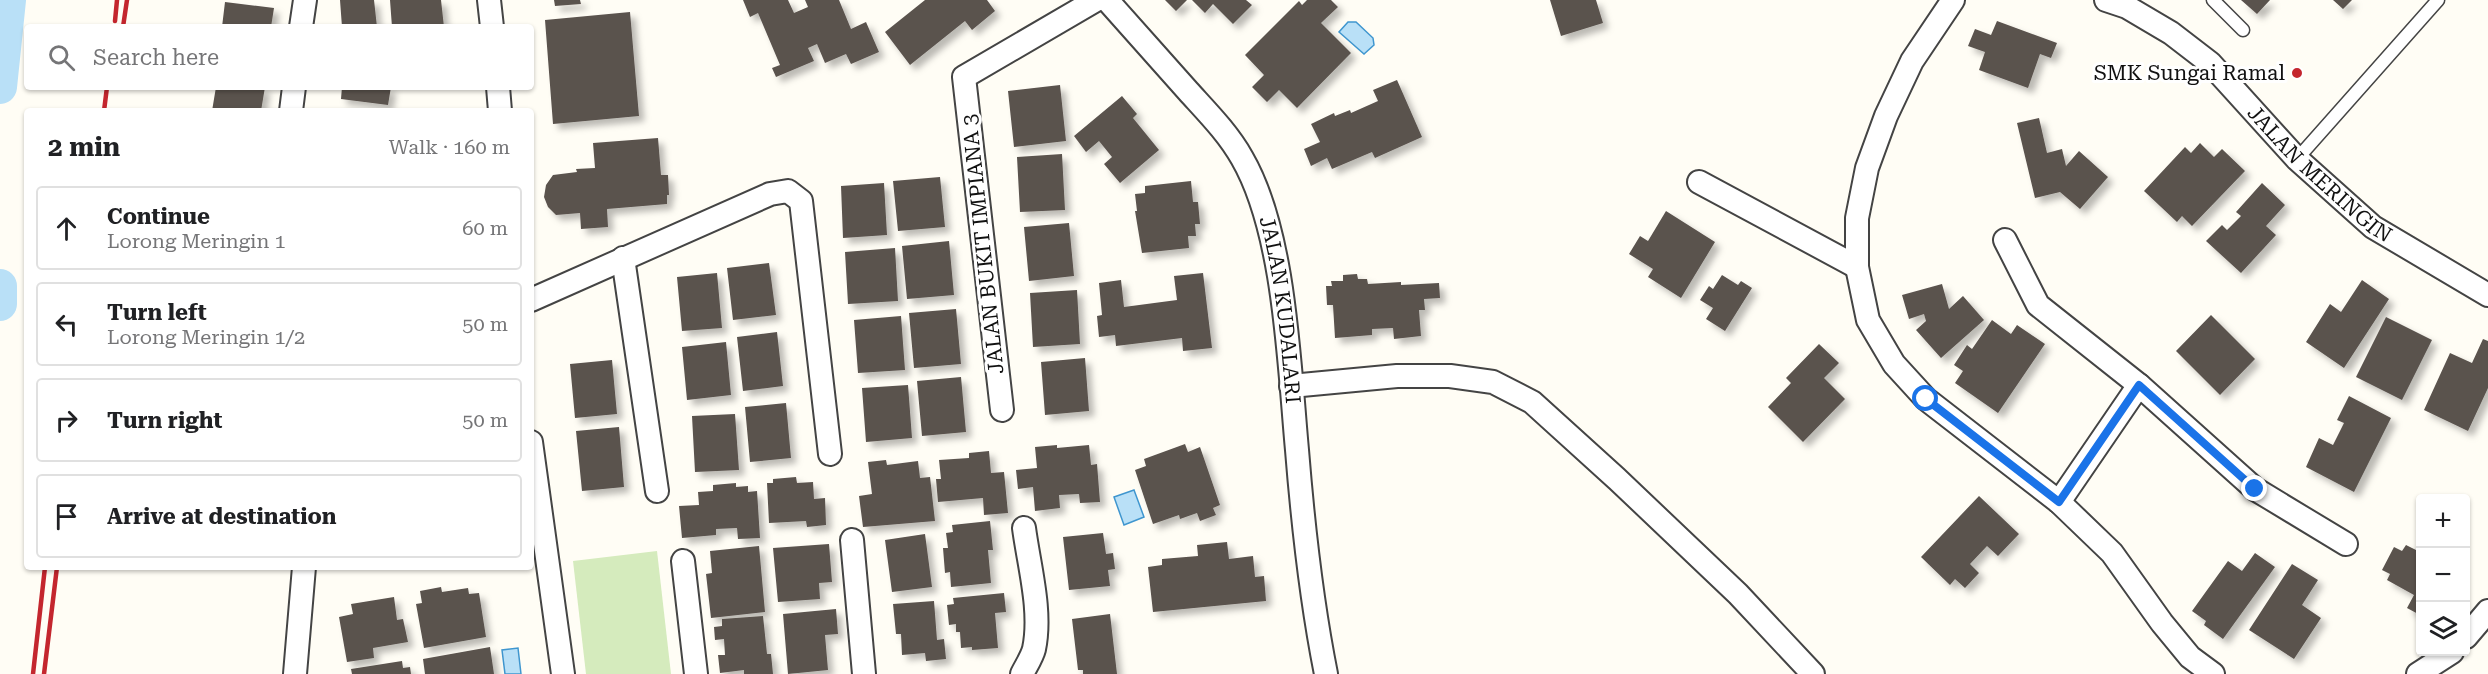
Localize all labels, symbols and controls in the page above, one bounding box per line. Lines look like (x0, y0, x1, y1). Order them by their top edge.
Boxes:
search box (24, 24, 534, 90)
icon: search (45, 41, 78, 74)
text: Search here (93, 45, 219, 70)
place label: SMK Sungai Ramal (2094, 61, 2286, 85)
marker: SMK Sungai Ramal (2290, 66, 2304, 80)
street label: JALAN MERINGIN (2243, 101, 2396, 248)
street label: JALAN BUKIT IMPIANA 3 (957, 113, 1009, 375)
text: 2 min (48, 132, 120, 162)
text: Walk · 160 m (389, 135, 510, 159)
text: Continue (107, 204, 210, 229)
icon: ahead (50, 212, 83, 245)
street label: JALAN KUDALARI (1254, 214, 1305, 404)
text: 60 m (462, 216, 508, 240)
text: Lorong Meringin 1 (107, 229, 286, 253)
text: Turn left (107, 300, 207, 325)
icon: left (50, 308, 83, 341)
text: 50 m (462, 312, 508, 336)
text: Lorong Meringin 1/2 (107, 325, 305, 349)
route start (1912, 385, 1938, 411)
icon: right (50, 404, 83, 437)
text: Turn right (107, 408, 222, 433)
text: 50 m (462, 408, 508, 432)
route end (2241, 475, 2267, 501)
map controls (2416, 494, 2470, 656)
button: + (2416, 494, 2470, 548)
icon: arrive (50, 500, 83, 533)
text: Arrive at destination (107, 504, 336, 529)
button: − (2416, 548, 2470, 602)
button: layers (2416, 602, 2470, 656)

